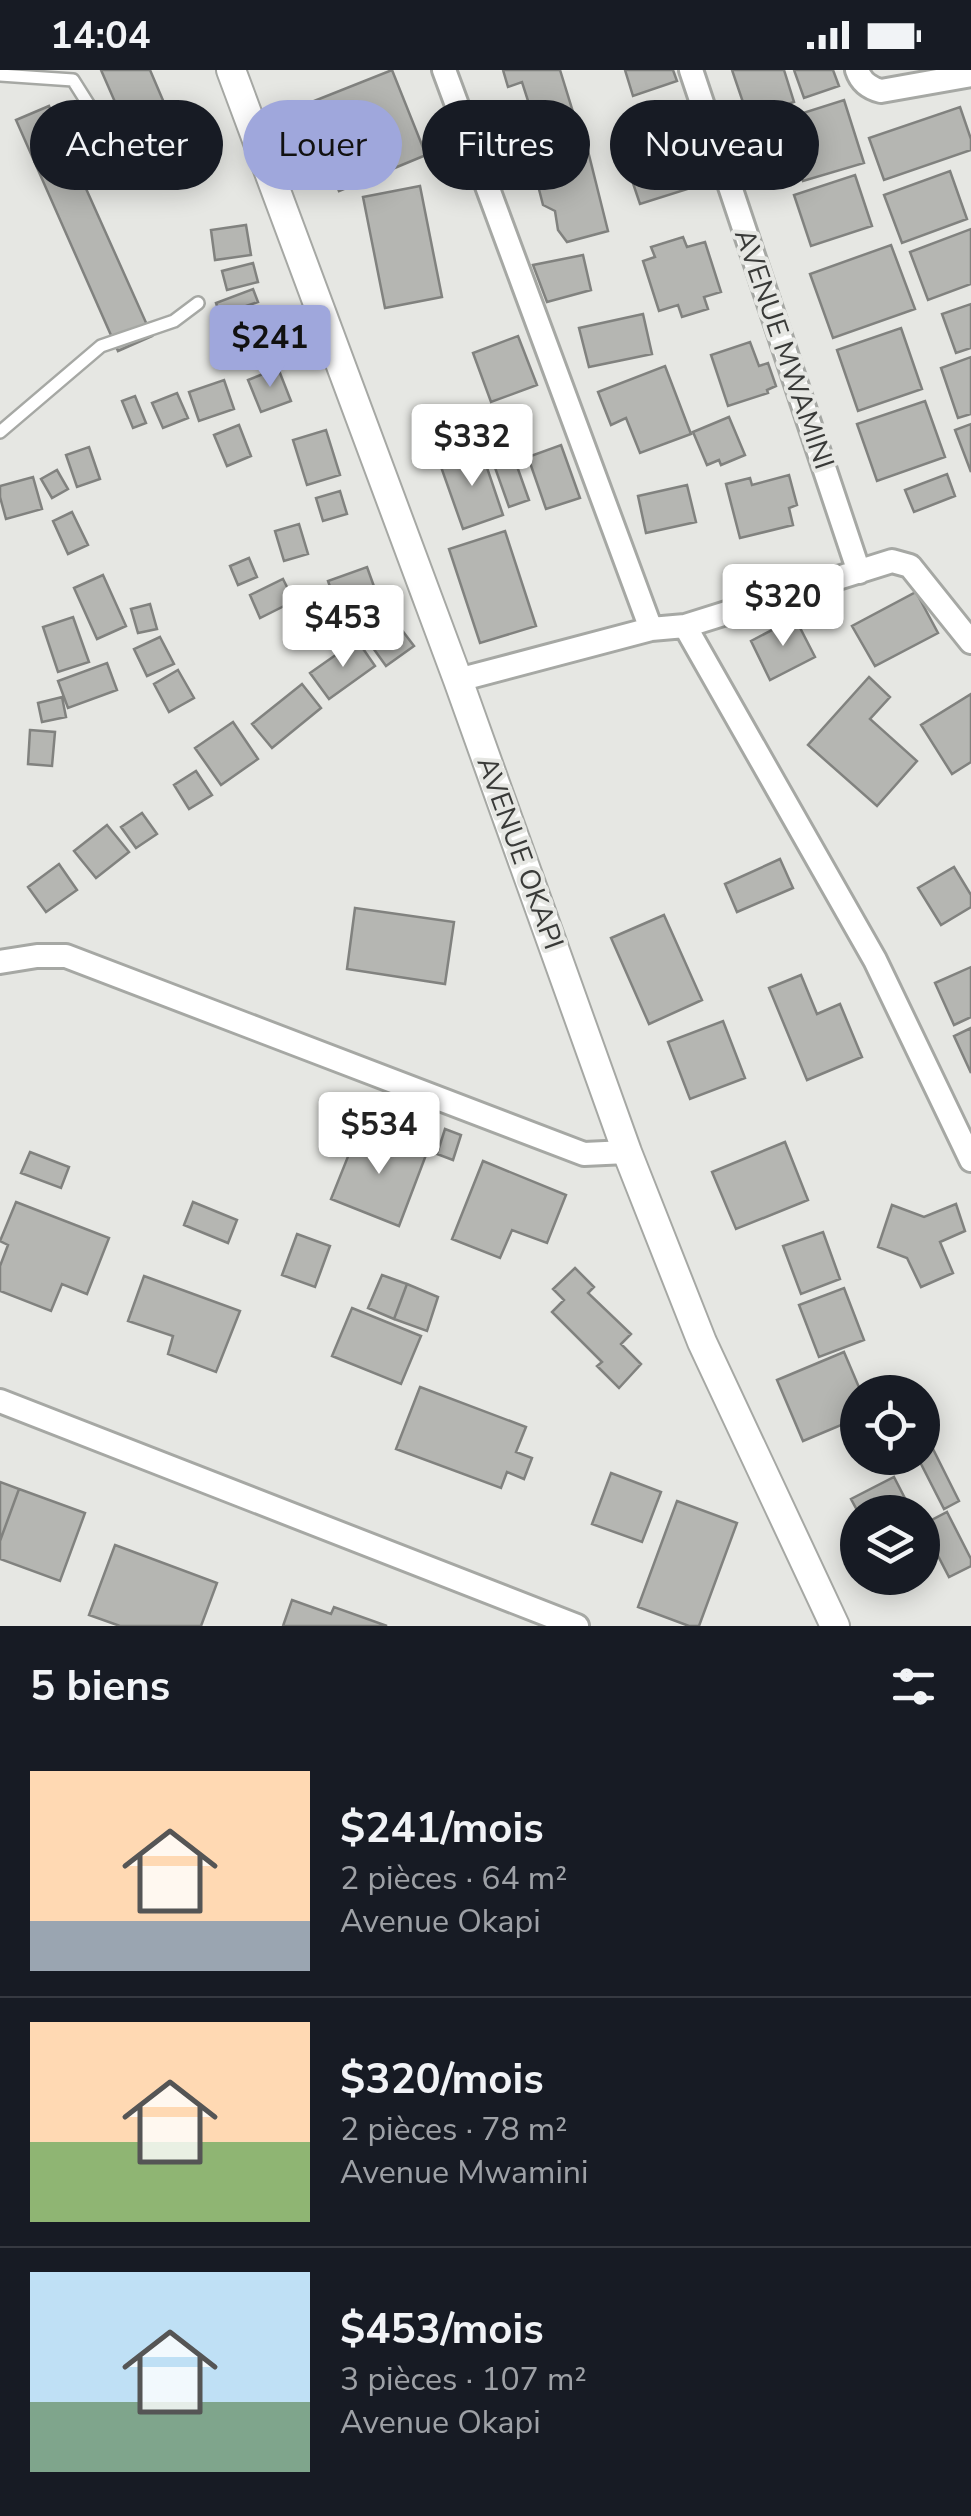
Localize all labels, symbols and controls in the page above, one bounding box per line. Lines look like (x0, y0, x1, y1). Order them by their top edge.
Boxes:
text: 14:04 (50, 10, 151, 61)
chip: Acheter (30, 100, 223, 190)
chip: Louer (243, 100, 402, 190)
chip: Filtres (422, 100, 590, 190)
chip: Nouveau (610, 100, 819, 190)
street label: AVENUE MWAMINI (725, 224, 843, 474)
pin: $241 (211, 305, 329, 390)
text: $241 (232, 316, 308, 359)
pin: $332 (413, 404, 531, 489)
text: $332 (434, 415, 510, 458)
pin: $320 (724, 564, 842, 649)
text: $320 (745, 575, 821, 618)
pin: $453 (284, 585, 402, 670)
text: $453 (305, 596, 381, 639)
street label: AVENUE OKAPI (467, 751, 573, 955)
pin: $534 (320, 1092, 438, 1177)
text: $534 (341, 1103, 417, 1146)
map controls (840, 1375, 940, 1595)
button: locate (840, 1375, 940, 1475)
button: layers (840, 1495, 940, 1595)
text: 5 biens (30, 1658, 170, 1715)
icon: filters (886, 1659, 941, 1714)
text: $241/mois (340, 1800, 544, 1857)
icon: home (110, 1811, 230, 1931)
text: 2 pièces · 64 m² (340, 1857, 567, 1900)
text: Avenue Okapi (340, 1900, 541, 1943)
text: $320/mois (340, 2051, 544, 2108)
icon: home (110, 2062, 230, 2182)
text: 2 pièces · 78 m² (340, 2108, 567, 2151)
text: Avenue Mwamini (340, 2151, 588, 2194)
text: $453/mois (340, 2301, 544, 2358)
icon: home (110, 2312, 230, 2432)
text: 3 pièces · 107 m² (340, 2358, 587, 2401)
text: Avenue Okapi (340, 2401, 541, 2444)

